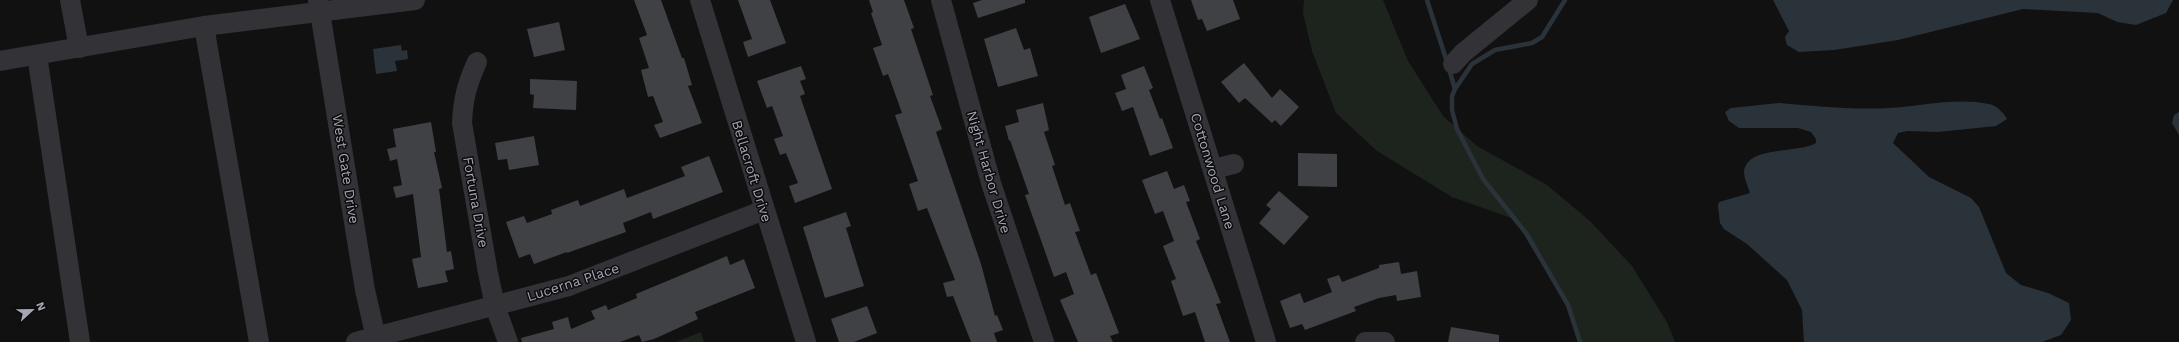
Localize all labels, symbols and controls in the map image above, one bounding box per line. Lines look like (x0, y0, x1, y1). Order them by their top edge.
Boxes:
street label: Night Harbor Drive (964, 109, 1014, 235)
street label: Cottonwood Lane (1188, 111, 1238, 231)
street label: West Gate Drive (329, 113, 363, 225)
street label: Bellacroft Drive (729, 118, 775, 224)
street label: Fortuna Drive (460, 155, 492, 249)
street label: Lucerna Place (525, 260, 621, 304)
north arrow (12, 290, 52, 330)
text: N (33, 300, 48, 313)

